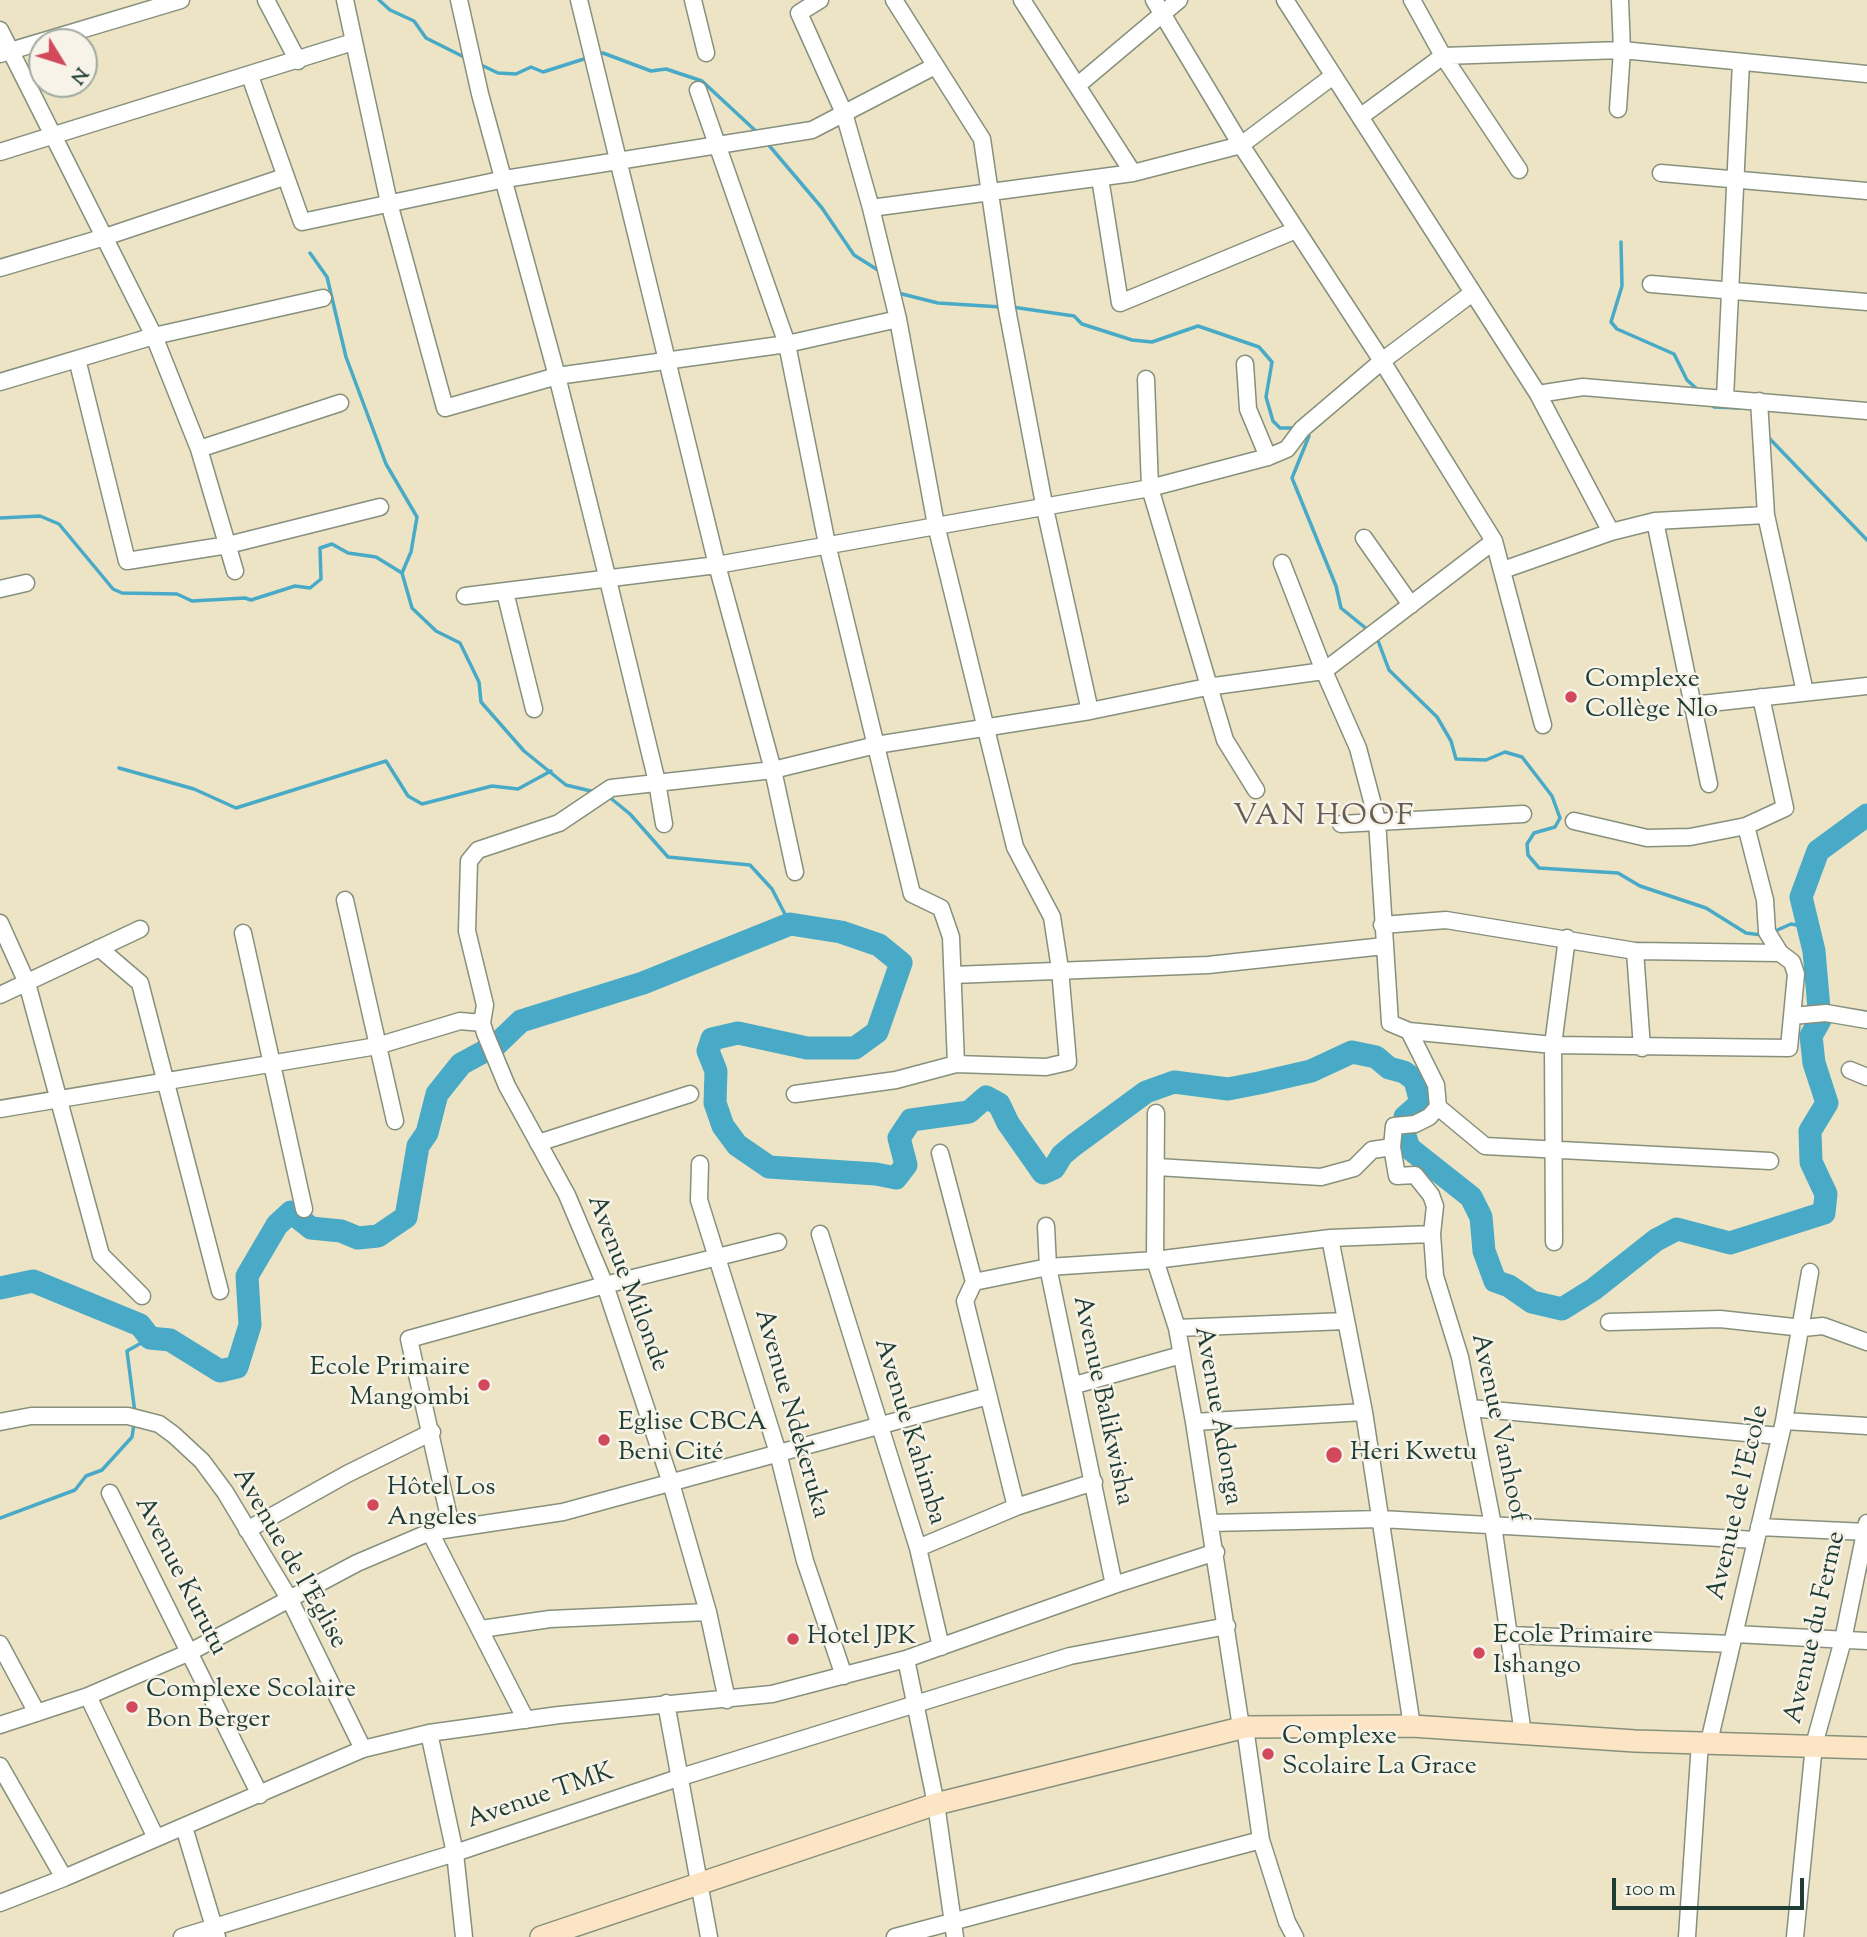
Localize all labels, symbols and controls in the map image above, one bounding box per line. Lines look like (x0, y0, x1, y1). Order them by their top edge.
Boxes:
north arrow (28, 28, 98, 98)
text: N (63, 61, 94, 89)
place label: Complexe Collège Nlo (1585, 666, 1718, 728)
marker: Complexe Collège Nlo (1563, 689, 1579, 705)
district label: VAN HOOF (1234, 801, 1414, 837)
street label: Avenue Milonde (578, 1191, 674, 1377)
street label: Avenue Balikwisha (1064, 1293, 1138, 1509)
street label: Avenue Ndekeruka (745, 1306, 835, 1522)
street label: Avenue Adonga (1185, 1324, 1247, 1508)
street label: Avenue Vanhoof (1462, 1331, 1532, 1525)
street label: Avenue Kahimba (865, 1335, 951, 1529)
place label: Ecole Primaire Mangombi (310, 1354, 470, 1416)
marker: Ecole Primaire Mangombi (476, 1377, 492, 1393)
street label: Avenue de l'Ecole (1702, 1403, 1778, 1603)
place label: Eglise CBCA Beni Cité (618, 1409, 767, 1470)
marker: Eglise CBCA Beni Cité (596, 1432, 612, 1448)
place label: Heri Kwetu (1350, 1439, 1477, 1471)
marker: Heri Kwetu (1324, 1445, 1344, 1465)
street label: Avenue de l'Eglise (224, 1463, 352, 1655)
place label: Hôtel Los Angeles (387, 1474, 495, 1536)
street label: Avenue Kurutu (126, 1492, 232, 1662)
marker: Hôtel Los Angeles (365, 1497, 381, 1513)
street label: Avenue du Ferme (1780, 1529, 1854, 1727)
place label: Ecole Primaire Ishango (1493, 1622, 1653, 1684)
place label: Hotel JPK (807, 1623, 916, 1655)
marker: Hotel JPK (785, 1631, 801, 1647)
marker: Ecole Primaire Ishango (1471, 1645, 1487, 1661)
place label: Complexe Scolaire Bon Berger (146, 1676, 356, 1738)
marker: Complexe Scolaire Bon Berger (124, 1699, 140, 1715)
place label: Complexe Scolaire La Grace (1282, 1723, 1477, 1784)
marker: Complexe Scolaire La Grace (1260, 1746, 1276, 1762)
street label: Avenue TMK (463, 1758, 619, 1838)
scale bar (1615, 1864, 1808, 1908)
text: 100 m (1625, 1875, 1676, 1905)

